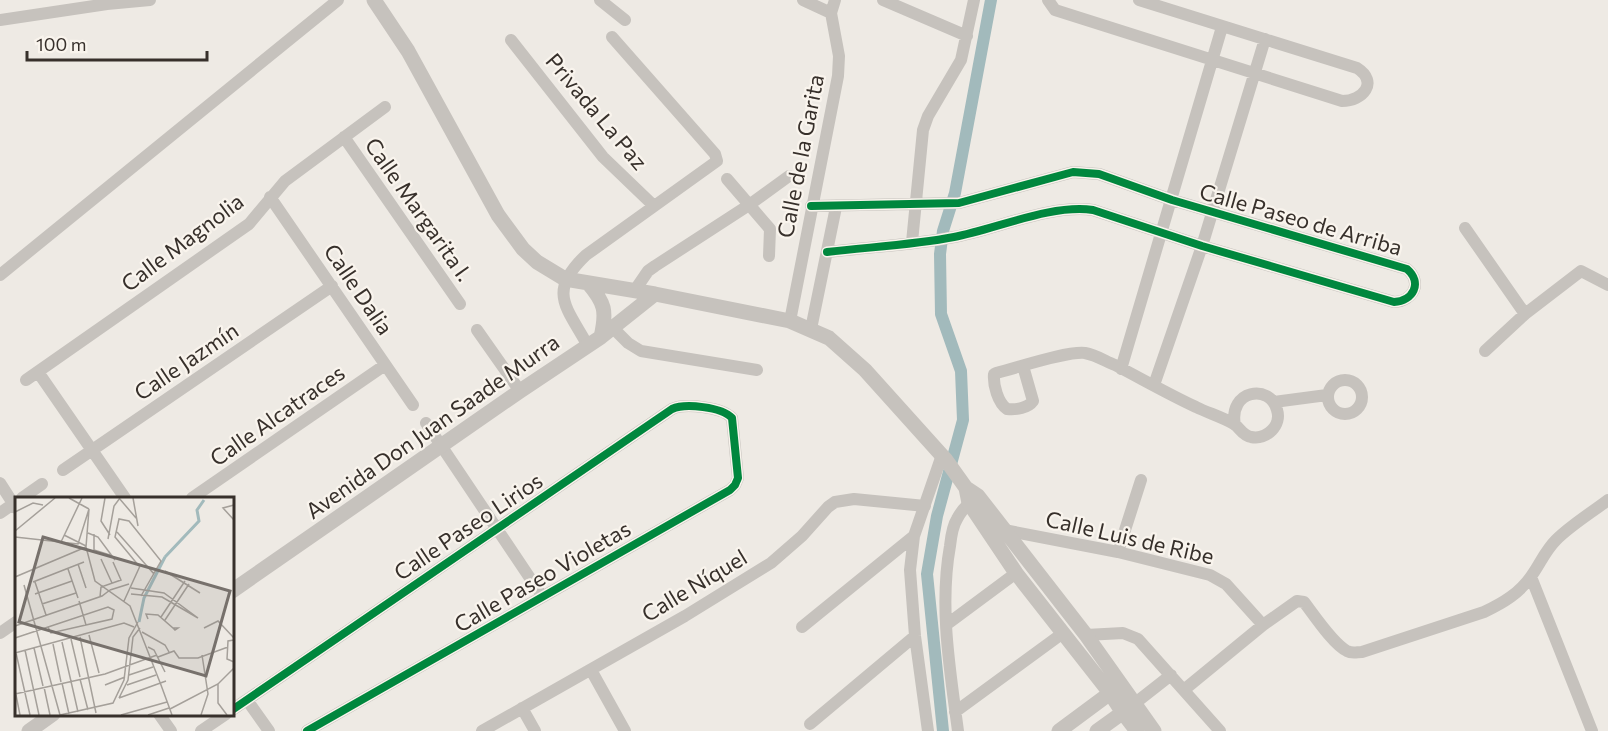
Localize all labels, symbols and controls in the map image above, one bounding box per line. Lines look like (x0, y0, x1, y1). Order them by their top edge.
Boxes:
scale bar (27, 24, 207, 62)
text: 100 m (36, 33, 86, 55)
street label: Privada La Paz (540, 47, 654, 175)
street label: Calle de la Garita (771, 72, 829, 240)
street label: Calle Margarita I. (360, 132, 478, 286)
street label: Calle Paseo de Arriba (1197, 177, 1405, 261)
street label: Calle Magnolia (115, 187, 249, 297)
street label: Calle Dalia (319, 238, 399, 340)
street label: Calle Jazmín (129, 316, 243, 406)
street label: Avenida Don Juan Saade Murra (300, 328, 564, 524)
street label: Calle Alcatraces (204, 359, 350, 471)
street label: Calle Paseo Lirios (389, 466, 547, 586)
inset map (15, 497, 234, 716)
street label: Calle Luis de Ribe (1043, 505, 1217, 569)
street label: Calle Paseo Violetas (449, 514, 635, 638)
street label: Calle Níquel (636, 543, 752, 627)

